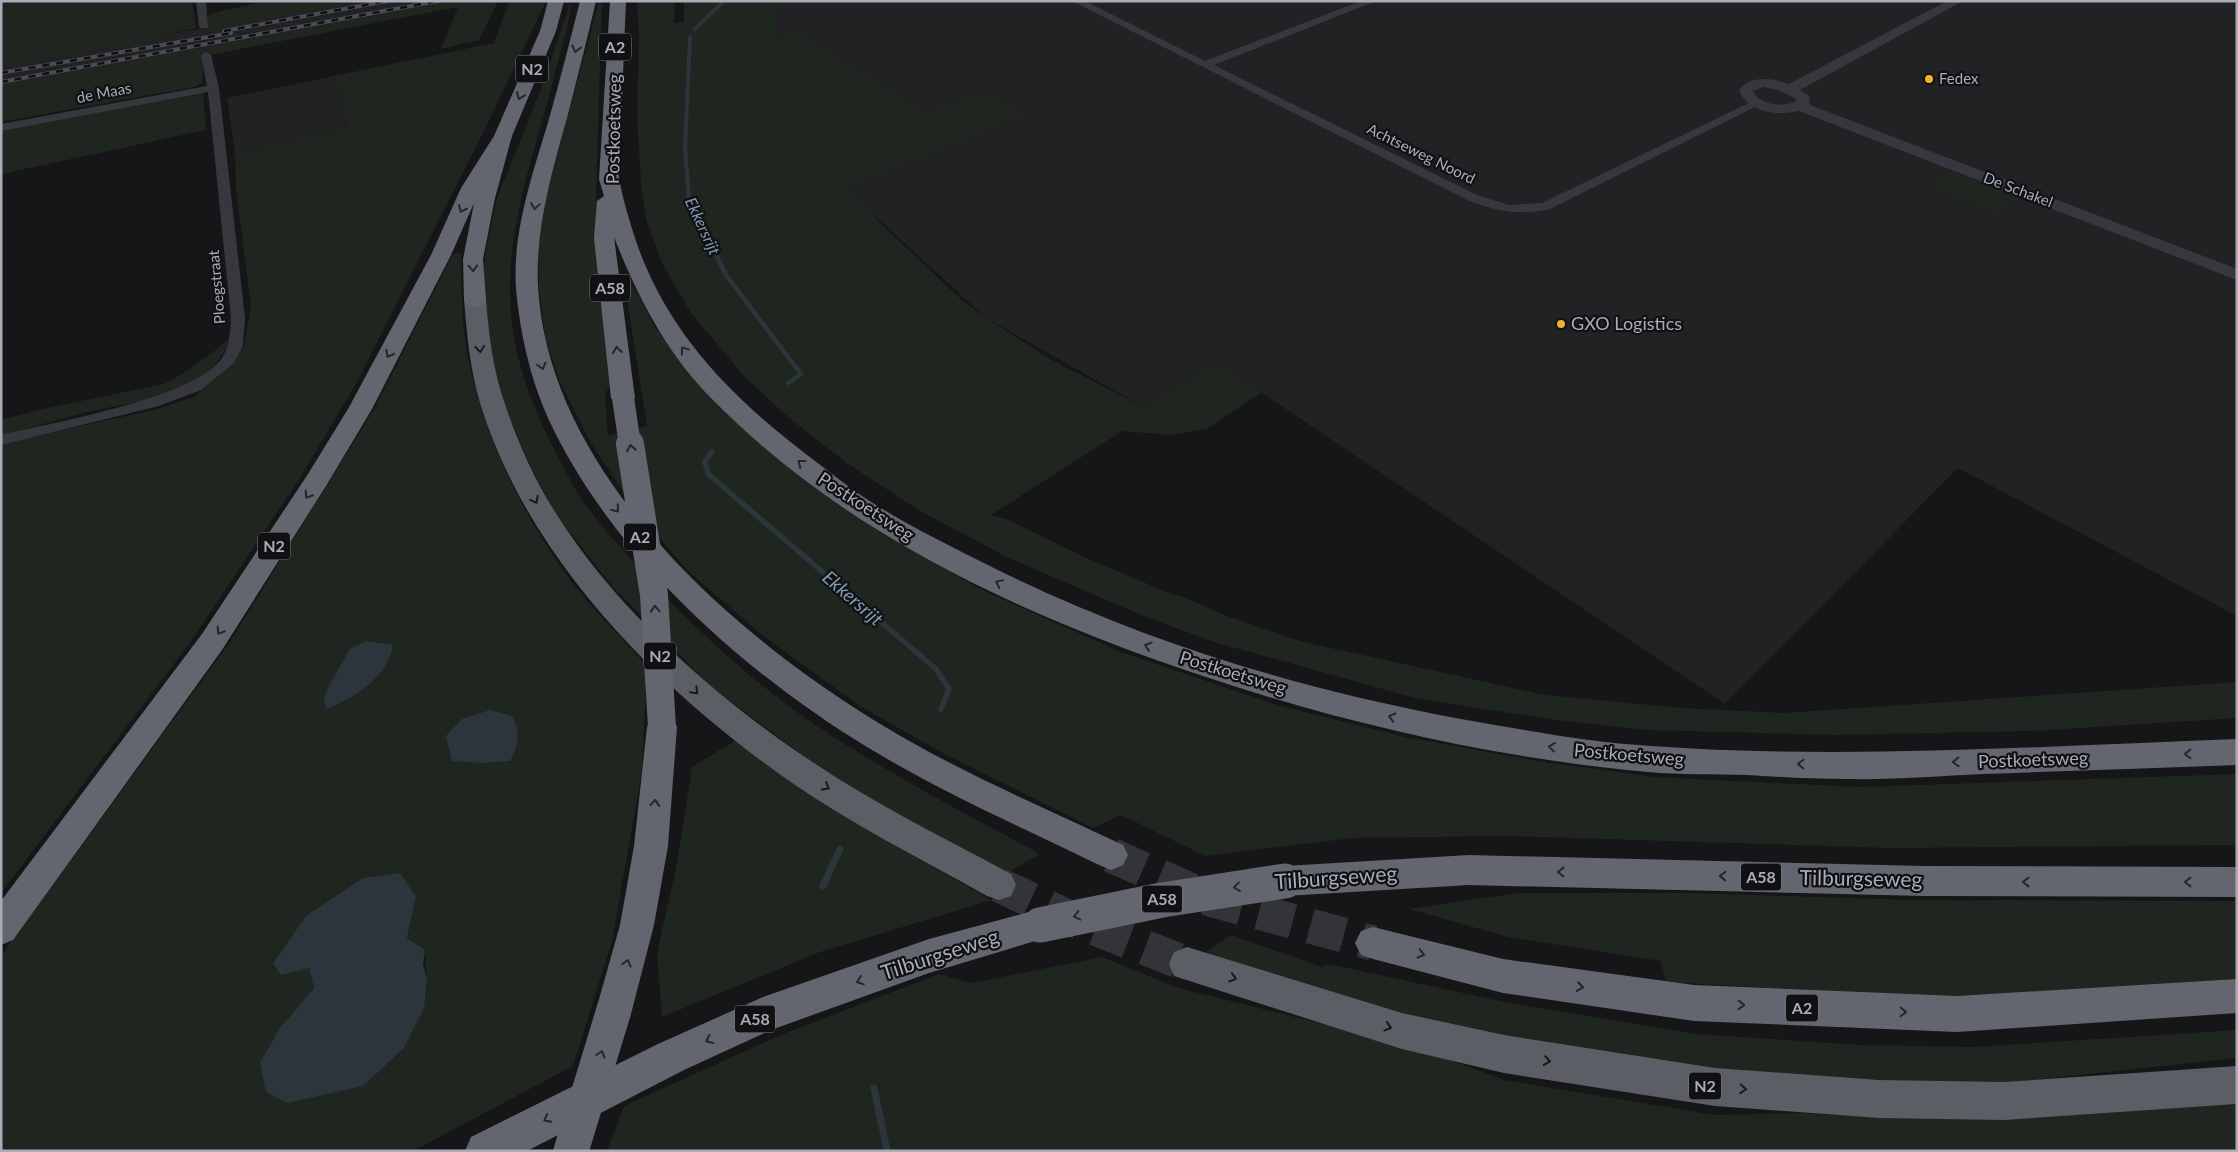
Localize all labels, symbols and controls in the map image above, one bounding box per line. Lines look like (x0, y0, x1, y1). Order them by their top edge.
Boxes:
road number: A2 (599, 34, 631, 61)
one-way arrow (571, 44, 582, 53)
road number: N2 (516, 56, 548, 82)
place label: Fedex (1939, 69, 1979, 87)
marker: Fedex (1923, 73, 1935, 85)
street label: Postkoetsweg (601, 74, 625, 184)
street label: de Maas (75, 78, 133, 106)
one-way arrow (516, 91, 527, 100)
street label: Achtseweg Noord (1364, 119, 1478, 187)
street label: De Schakel (1981, 168, 2056, 211)
water label: Ekkersrijt (682, 194, 725, 258)
one-way arrow (530, 201, 540, 210)
one-way arrow (458, 204, 468, 213)
street label: Ploegstraat (204, 249, 228, 325)
one-way arrow (468, 265, 479, 273)
road number: A58 (590, 274, 630, 302)
place label: GXO Logistics (1571, 312, 1682, 334)
marker: GXO Logistics (1555, 318, 1567, 330)
one-way arrow (474, 345, 485, 353)
one-way arrow (612, 345, 623, 353)
one-way arrow (681, 347, 690, 356)
one-way arrow (385, 349, 395, 358)
one-way arrow (536, 362, 546, 370)
one-way arrow (626, 444, 637, 452)
one-way arrow (797, 460, 806, 469)
street label: Postkoetsweg (814, 467, 919, 545)
one-way arrow (305, 489, 314, 498)
one-way arrow (529, 495, 539, 504)
one-way arrow (611, 503, 619, 512)
road number: A2 (624, 524, 656, 550)
road number: N2 (258, 532, 290, 560)
water label: Ekkersrijt (818, 565, 889, 630)
one-way arrow (995, 579, 1004, 589)
one-way arrow (650, 604, 661, 612)
one-way arrow (216, 626, 226, 635)
road number: N2 (644, 642, 676, 669)
one-way arrow (1145, 642, 1153, 652)
street label: Postkoetsweg (1177, 645, 1289, 699)
one-way arrow (690, 685, 699, 694)
one-way arrow (1388, 712, 1397, 723)
street label: Postkoetsweg (1573, 738, 1685, 770)
one-way arrow (1547, 742, 1555, 753)
street label: Postkoetsweg (1978, 746, 2088, 772)
one-way arrow (2184, 749, 2192, 759)
one-way arrow (1951, 757, 1959, 768)
one-way arrow (1797, 759, 1805, 770)
one-way arrow (821, 780, 830, 790)
one-way arrow (649, 799, 660, 807)
street label: Tilburgseweg (1274, 860, 1398, 893)
road number: A58 (1741, 864, 1781, 890)
street label: Tilburgseweg (1800, 864, 1923, 891)
one-way arrow (1556, 867, 1564, 877)
one-way arrow (1719, 870, 1727, 881)
one-way arrow (2021, 877, 2029, 887)
one-way arrow (2184, 877, 2192, 887)
one-way arrow (1233, 881, 1241, 892)
road number: A58 (1142, 886, 1182, 912)
one-way arrow (1073, 910, 1082, 921)
street label: Tilburgseweg (877, 923, 1002, 984)
one-way arrow (1416, 948, 1425, 959)
one-way arrow (621, 959, 631, 967)
one-way arrow (1229, 973, 1237, 983)
one-way arrow (856, 975, 865, 985)
one-way arrow (1575, 981, 1584, 991)
road number: A2 (1786, 994, 1818, 1021)
one-way arrow (1738, 1000, 1745, 1010)
road number: A58 (735, 1006, 775, 1032)
one-way arrow (1900, 1006, 1908, 1017)
one-way arrow (1384, 1021, 1392, 1031)
one-way arrow (705, 1033, 714, 1044)
one-way arrow (596, 1051, 606, 1059)
one-way arrow (1543, 1056, 1552, 1066)
road number: N2 (1689, 1072, 1721, 1100)
one-way arrow (1739, 1084, 1747, 1095)
one-way arrow (543, 1113, 552, 1124)

